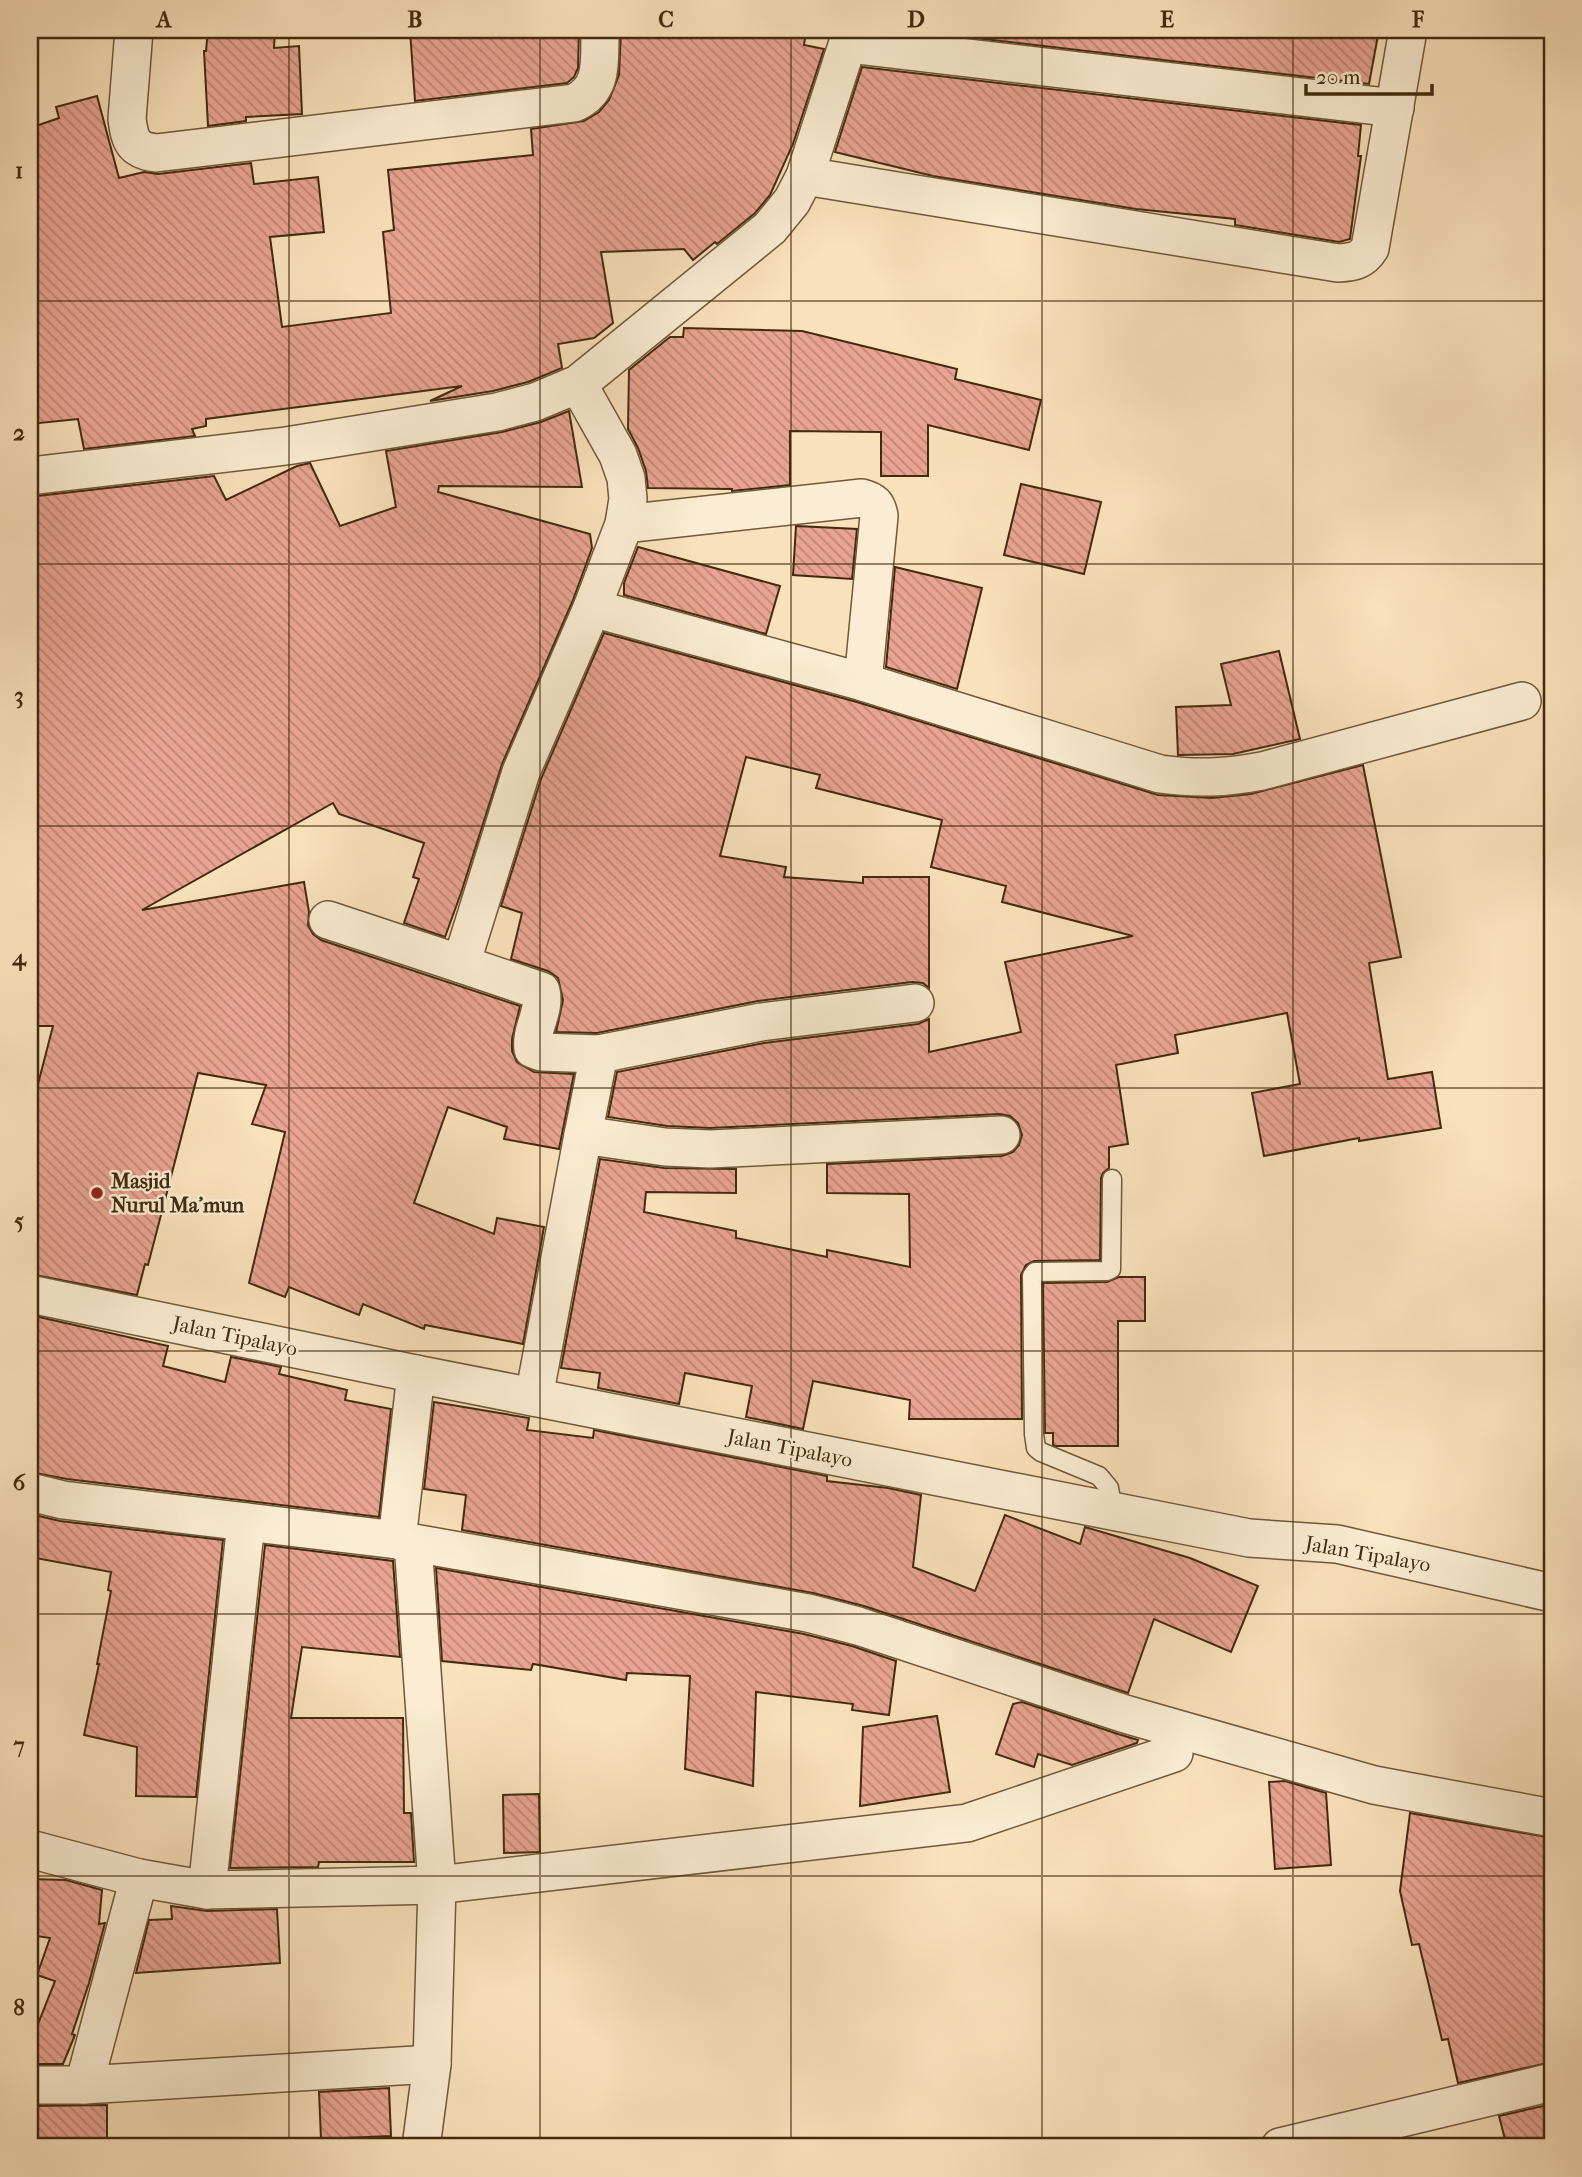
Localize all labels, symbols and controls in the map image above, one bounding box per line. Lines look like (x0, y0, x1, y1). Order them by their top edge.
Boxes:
text: A (155, 6, 173, 33)
text: B (408, 6, 423, 33)
text: C (658, 6, 674, 33)
text: D (907, 6, 925, 33)
text: E (1160, 6, 1174, 33)
text: F (1411, 6, 1425, 33)
scale bar (1306, 52, 1432, 96)
text: 20 m (1316, 65, 1361, 89)
text: 1 (15, 157, 23, 184)
text: 2 (13, 419, 25, 446)
text: 3 (14, 682, 24, 709)
text: 4 (11, 944, 27, 971)
place label: Masjid Nurul Ma'mun (110, 1169, 245, 1217)
marker: Masjid Nurul Ma'mun (89, 1185, 105, 1201)
text: 5 (14, 1207, 24, 1234)
street label: Jalan Tipalayo (168, 1311, 300, 1361)
street label: Jalan Tipalayo (723, 1424, 855, 1472)
text: 6 (13, 1469, 26, 1496)
street label: Jalan Tipalayo (1301, 1531, 1433, 1577)
text: 7 (12, 1732, 25, 1759)
text: 8 (13, 1994, 25, 2021)

